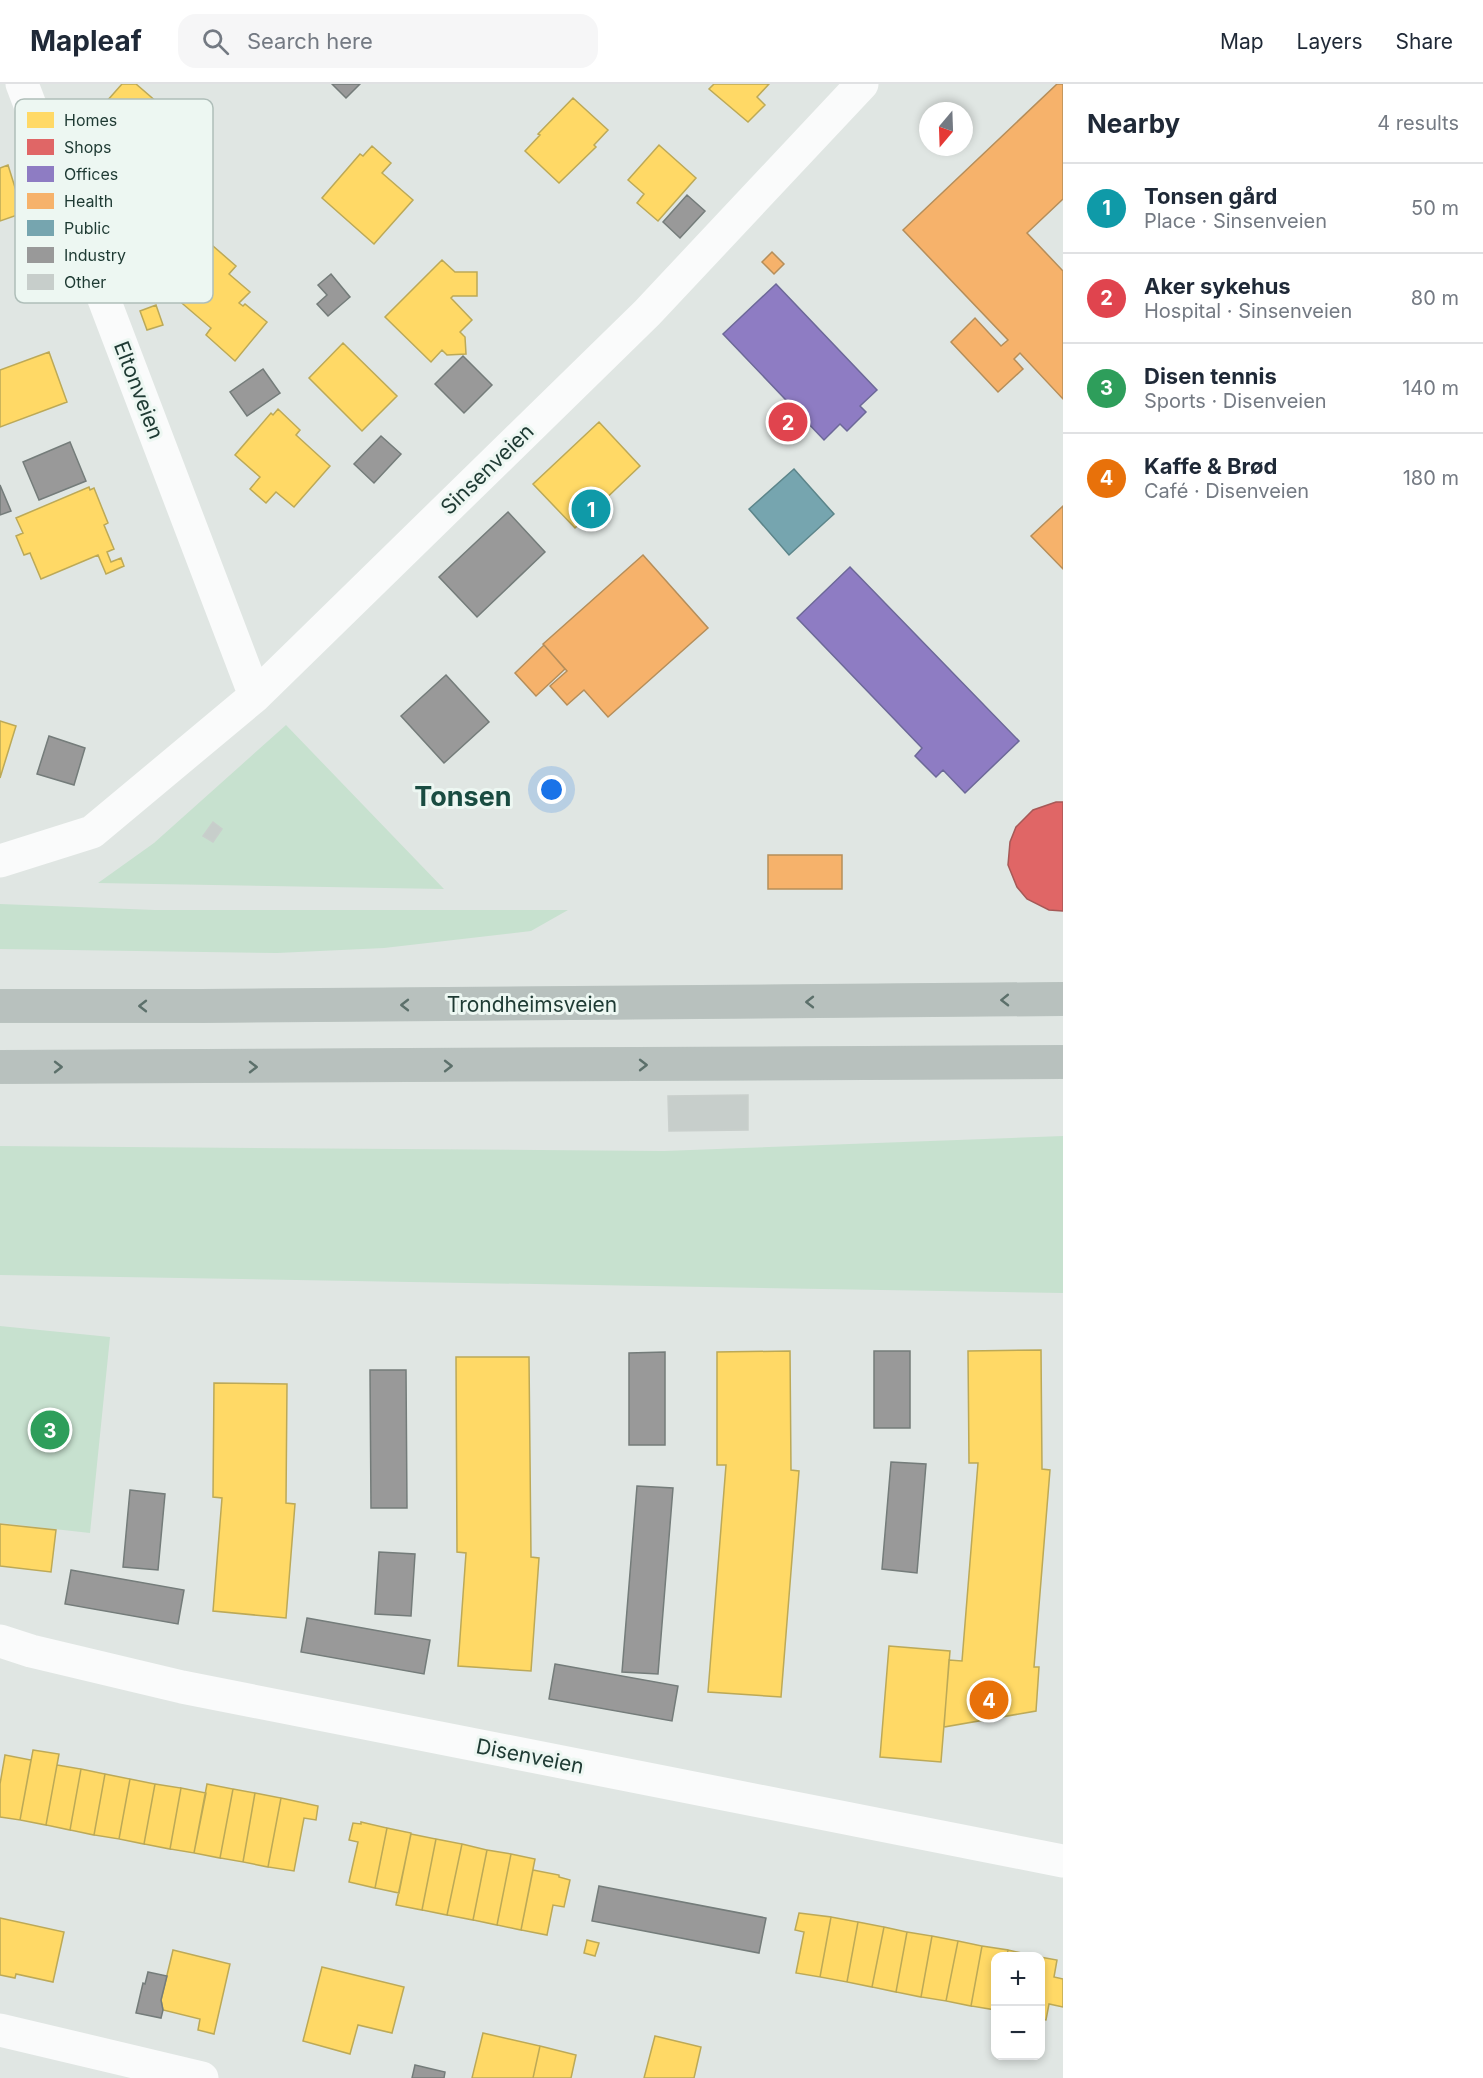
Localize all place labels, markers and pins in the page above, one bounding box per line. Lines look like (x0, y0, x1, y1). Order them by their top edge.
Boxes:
pin: 2 (768, 400, 808, 444)
pin: 1 (572, 486, 610, 532)
pin: 3 (31, 1408, 70, 1452)
pin: 4 (970, 1678, 1008, 1722)

